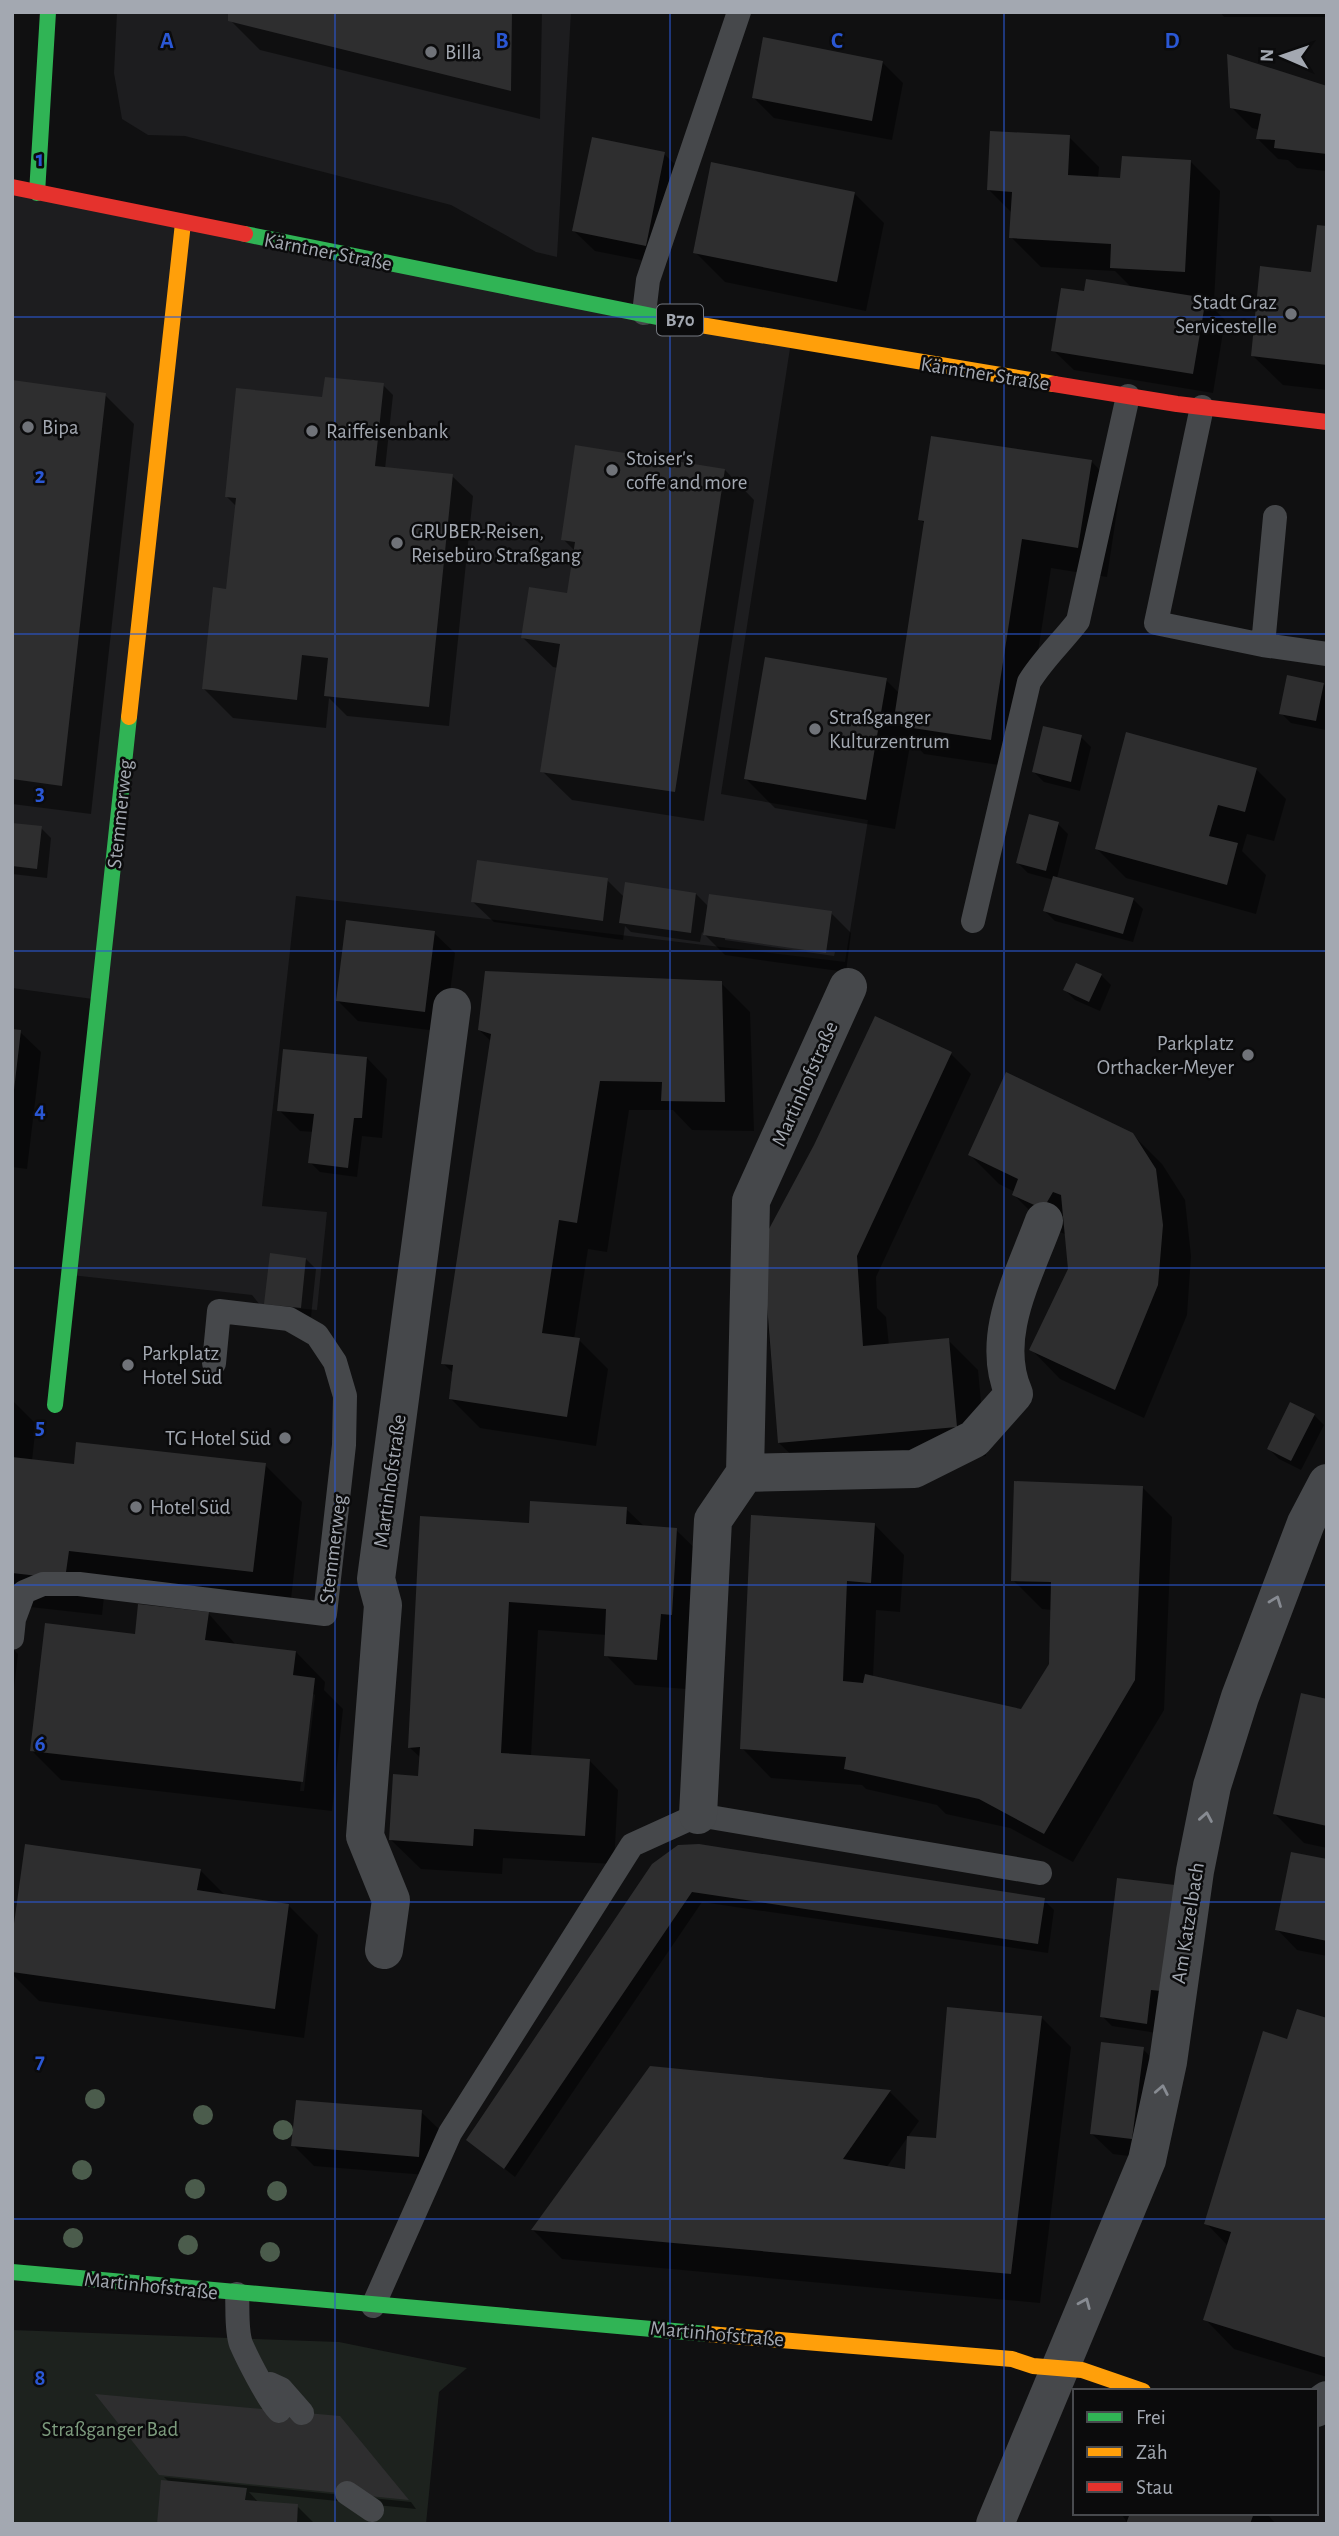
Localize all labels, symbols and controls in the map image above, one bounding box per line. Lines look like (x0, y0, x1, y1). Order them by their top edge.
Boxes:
north arrow (1248, 21, 1318, 91)
text: A (160, 30, 174, 53)
text: B (495, 30, 509, 53)
text: C (831, 30, 843, 53)
text: D (1164, 30, 1180, 53)
place label: Billa (445, 42, 482, 63)
marker: Billa (423, 44, 439, 60)
text: N (1258, 49, 1277, 62)
text: 1 (36, 148, 44, 171)
street label: Kärntner Straße (262, 229, 394, 275)
place label: Stadt Graz Servicestelle (1175, 292, 1277, 337)
road number: B70 (657, 304, 703, 336)
marker: Stadt Graz Servicestelle (1283, 306, 1299, 322)
street label: Kärntner Straße (919, 353, 1051, 395)
place label: Bipa (42, 417, 79, 438)
marker: Bipa (20, 419, 36, 435)
place label: Raiffeisenbank (326, 421, 449, 442)
marker: Raiffeisenbank (304, 423, 320, 439)
place label: Stoiser's coffe and more (626, 448, 747, 493)
marker: Stoiser's coffe and more (604, 462, 620, 478)
text: 2 (35, 465, 46, 488)
place label: GRUBER-Reisen, Reisebüro Straßgang (411, 521, 582, 566)
marker: GRUBER-Reisen, Reisebüro Straßgang (389, 535, 405, 551)
place label: Straßganger Kulturzentrum (829, 707, 950, 752)
marker: Straßganger Kulturzentrum (807, 721, 823, 737)
street label: Stemmerweg (104, 758, 136, 870)
text: 3 (35, 782, 45, 805)
street label: Martinhofstraße (768, 1018, 842, 1150)
place label: Parkplatz Orthacker-Meyer (1097, 1033, 1234, 1078)
marker: Parkplatz Orthacker-Meyer (1240, 1047, 1256, 1063)
text: 4 (34, 1099, 46, 1122)
place label: Parkplatz Hotel Süd (142, 1343, 223, 1388)
marker: Parkplatz Hotel Süd (120, 1357, 136, 1373)
street label: Martinhofstraße (370, 1413, 410, 1549)
text: 5 (35, 1416, 45, 1439)
place label: TG Hotel Süd (165, 1428, 271, 1449)
marker: TG Hotel Süd (277, 1430, 293, 1446)
street label: Stemmerweg (316, 1493, 350, 1605)
place label: Hotel Süd (150, 1497, 231, 1518)
marker: Hotel Süd (128, 1499, 144, 1515)
one-way arrow (1268, 1595, 1282, 1607)
text: 6 (34, 1733, 46, 1756)
one-way arrow (1198, 1811, 1213, 1823)
street label: Am Katzelbach (1168, 1861, 1208, 1985)
text: 7 (35, 2050, 45, 2073)
one-way arrow (1154, 2084, 1169, 2096)
street label: Martinhofstraße (83, 2269, 219, 2303)
one-way arrow (1077, 2297, 1091, 2309)
street label: Martinhofstraße (649, 2318, 785, 2350)
text: 8 (34, 2367, 46, 2390)
legend (1073, 2389, 1318, 2515)
text: Frei (1136, 2407, 1166, 2428)
park label: Straßganger Bad (42, 2419, 179, 2440)
text: Zäh (1136, 2442, 1168, 2463)
text: Stau (1136, 2477, 1173, 2498)

